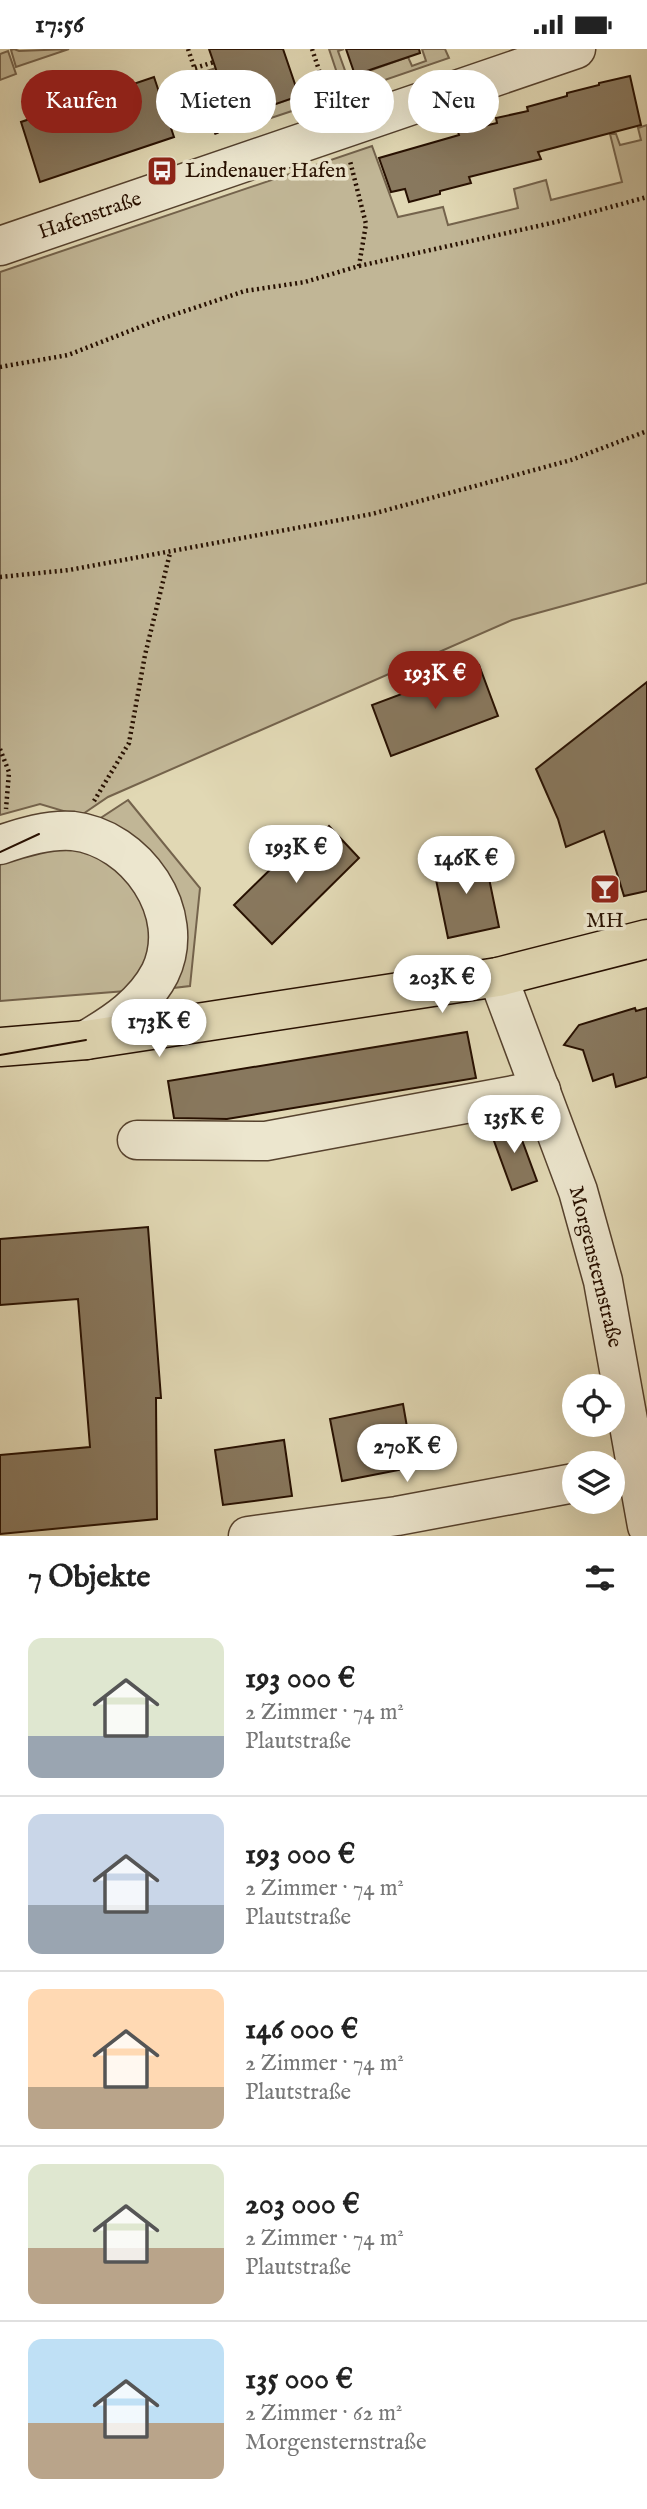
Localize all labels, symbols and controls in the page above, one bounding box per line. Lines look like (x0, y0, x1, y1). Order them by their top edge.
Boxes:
text: 17:56 (35, 8, 84, 41)
chip: Kaufen (21, 70, 142, 133)
chip: Mieten (156, 70, 276, 133)
chip: Filter (290, 70, 394, 133)
chip: Neu (408, 70, 499, 133)
bus stop icon: Lindenauer Hafen (145, 154, 179, 188)
place label: Lindenauer Hafen (185, 158, 346, 185)
street label: Hafenstraße (35, 186, 145, 246)
pin: 193K € (378, 651, 492, 711)
text: 193K € (404, 659, 466, 688)
pin: 193K € (239, 825, 353, 885)
text: 193K € (265, 833, 327, 862)
pin: 146K € (409, 837, 523, 896)
text: 146K € (434, 844, 498, 873)
bar icon: MH (588, 872, 622, 906)
place label: MH (586, 908, 624, 935)
pin: 203K € (385, 955, 499, 1015)
text: 203K € (409, 963, 475, 992)
pin: 173K € (102, 999, 216, 1059)
text: 173K € (127, 1007, 191, 1036)
pin: 135K € (457, 1095, 571, 1155)
text: 135K € (484, 1103, 544, 1132)
street label: Morgensternstraße (562, 1183, 628, 1351)
map controls (562, 1374, 625, 1514)
button: locate (562, 1374, 625, 1437)
pin: 270K € (350, 1425, 464, 1484)
text: 270K € (373, 1432, 441, 1461)
button: layers (562, 1451, 625, 1514)
text: 7 Objekte (28, 1559, 150, 1597)
icon: filters (581, 1559, 619, 1597)
text: 193 000 € (245, 1660, 355, 1698)
icon: home (84, 1666, 168, 1750)
text: 2 Zimmer · 74 m² (245, 1698, 404, 1727)
text: Plautstraße (245, 1727, 351, 1756)
text: 193 000 € (245, 1836, 355, 1874)
icon: home (84, 1842, 168, 1926)
text: 2 Zimmer · 74 m² (245, 1874, 404, 1903)
text: Plautstraße (245, 1903, 351, 1932)
text: 146 000 € (245, 2011, 358, 2049)
icon: home (84, 2017, 168, 2101)
text: 2 Zimmer · 74 m² (245, 2049, 404, 2078)
text: Plautstraße (245, 2078, 351, 2107)
text: 203 000 € (245, 2186, 360, 2224)
icon: home (84, 2192, 168, 2276)
text: 2 Zimmer · 74 m² (245, 2224, 404, 2253)
text: Plautstraße (245, 2253, 351, 2282)
text: 135 000 € (245, 2361, 353, 2399)
icon: home (84, 2367, 168, 2451)
text: 2 Zimmer · 62 m² (245, 2399, 402, 2428)
text: Morgensternstraße (245, 2428, 426, 2457)

